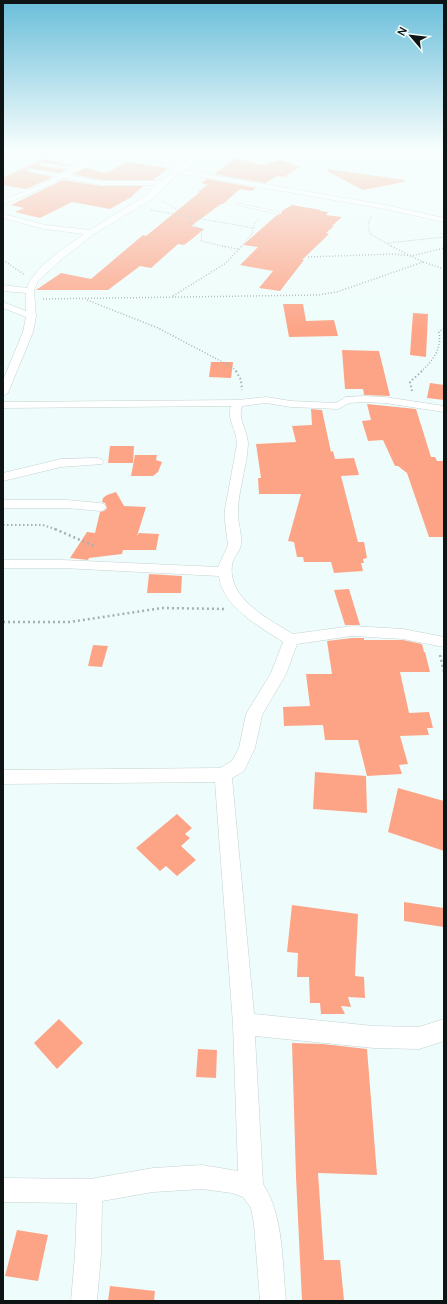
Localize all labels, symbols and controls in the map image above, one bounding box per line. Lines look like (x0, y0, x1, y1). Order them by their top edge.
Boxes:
north arrow (391, 16, 431, 56)
text: N (393, 24, 410, 38)

